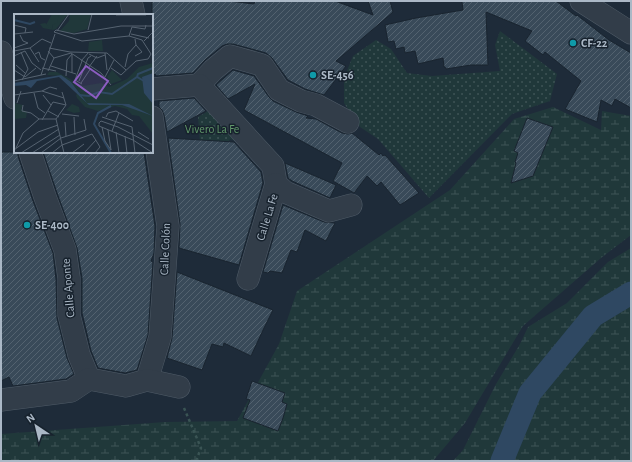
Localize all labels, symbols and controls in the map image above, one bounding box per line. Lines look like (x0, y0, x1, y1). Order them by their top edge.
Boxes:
inset map (14, 14, 153, 153)
place label: CF-22 (581, 37, 608, 49)
marker: CF-22 (568, 38, 578, 48)
place label: SE-456 (321, 69, 354, 81)
marker: SE-456 (308, 70, 318, 80)
park label: Vivero La Fe (185, 123, 239, 135)
street label: Calle La Fe (254, 192, 280, 242)
place label: SE-400 (35, 219, 69, 231)
marker: SE-400 (22, 220, 32, 230)
street label: Calle Colón (158, 223, 172, 275)
street label: Calle Aponte (59, 258, 77, 318)
north arrow (16, 406, 56, 446)
text: N (24, 412, 37, 425)

